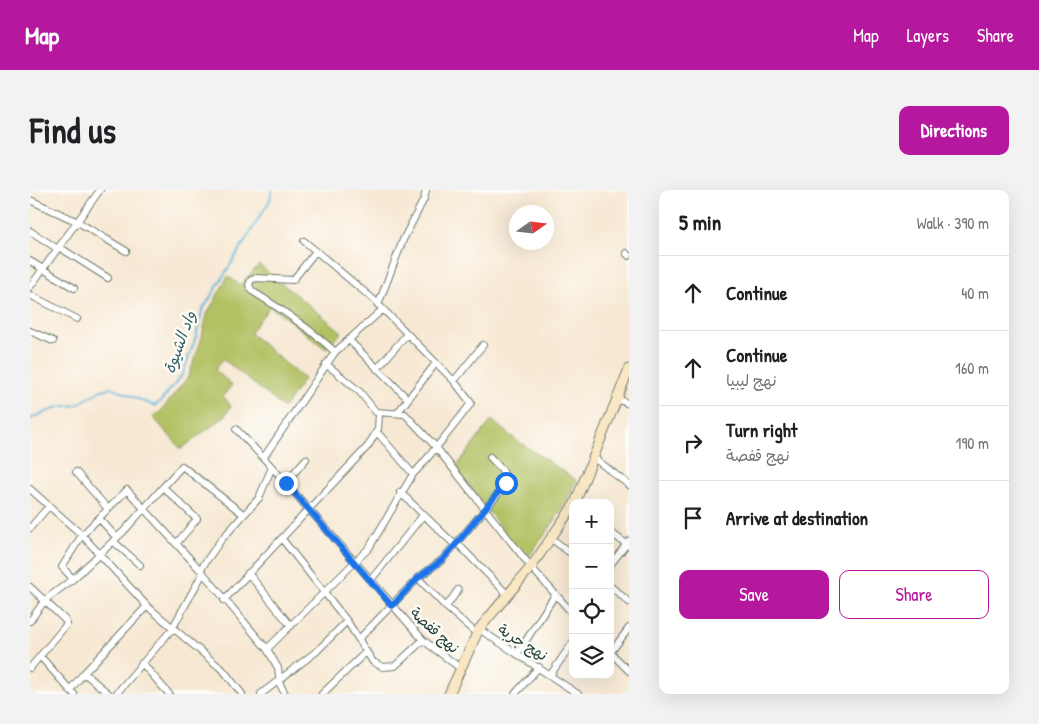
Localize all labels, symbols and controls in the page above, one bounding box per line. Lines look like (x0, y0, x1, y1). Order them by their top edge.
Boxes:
text: Map (25, 19, 59, 51)
text: Map (853, 23, 879, 48)
text: Layers (907, 23, 949, 48)
text: Share (977, 23, 1014, 48)
button: Directions (899, 106, 1009, 155)
text: Find us (30, 107, 116, 154)
north arrow (509, 205, 554, 250)
text: 5 min (679, 208, 721, 237)
text: Walk · 390 m (917, 212, 989, 234)
icon: ahead (679, 279, 707, 307)
text: Continue (726, 280, 787, 306)
text: 40 m (961, 282, 989, 304)
water label: واد الشيوة (158, 307, 201, 376)
text: Continue (726, 342, 787, 368)
icon: ahead (679, 354, 707, 382)
text: 160 m (955, 357, 989, 379)
text: نهج ليبيا (726, 369, 777, 391)
text: Turn right (726, 417, 797, 443)
icon: right (679, 429, 707, 457)
text: 190 m (956, 432, 989, 454)
text: نهج قفصة (726, 444, 790, 466)
route end (275, 472, 298, 495)
route start (495, 472, 518, 495)
map controls (569, 499, 614, 679)
button: + (569, 499, 614, 544)
icon: arrive (679, 504, 707, 532)
text: Arrive at destination (726, 505, 868, 531)
button: − (569, 544, 614, 589)
button: Save (679, 570, 829, 619)
button: Share (839, 570, 989, 619)
button: locate (569, 589, 614, 634)
street label: نهج قفصة (406, 602, 464, 658)
street label: نهج جربة (494, 619, 552, 665)
button: layers (569, 634, 614, 679)

